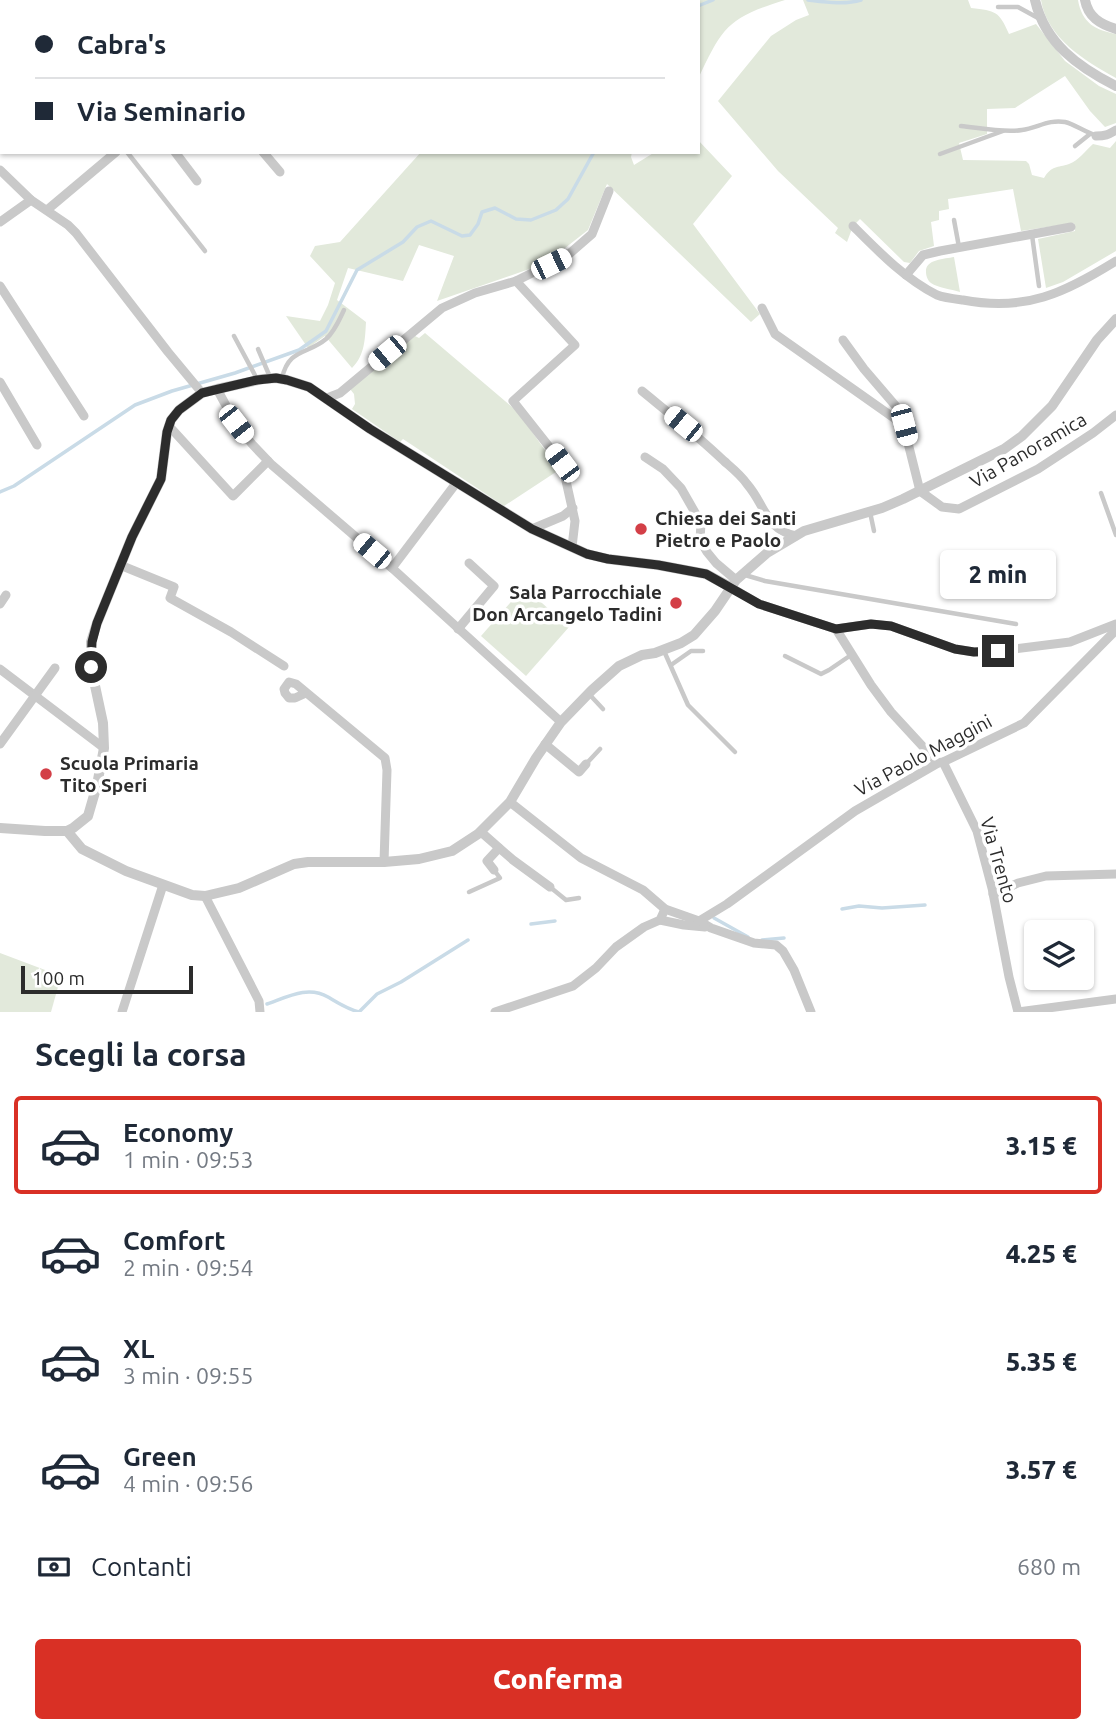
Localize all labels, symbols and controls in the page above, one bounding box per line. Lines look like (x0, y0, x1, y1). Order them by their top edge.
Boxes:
text: Cabra's (77, 30, 166, 59)
text: Via Seminario (77, 97, 246, 126)
car (528, 245, 575, 283)
car (365, 331, 410, 375)
car (215, 401, 258, 447)
car (889, 402, 920, 448)
car (661, 403, 706, 445)
street label: Via Panoramica (966, 408, 1090, 492)
car (541, 440, 584, 486)
place label: Chiesa dei Santi Pietro e Paolo (655, 507, 796, 551)
marker: Chiesa dei Santi Pietro e Paolo (633, 521, 649, 537)
car (350, 529, 395, 573)
callout: 2 min (940, 550, 1056, 598)
text: 2 min (969, 562, 1027, 587)
place label: Sala Parrocchiale Don Arcangelo Tadini (472, 581, 662, 625)
marker: Sala Parrocchiale Don Arcangelo Tadini (668, 595, 684, 611)
route end (982, 635, 1014, 667)
route start (75, 651, 107, 683)
street label: Via Paolo Maggini (851, 710, 995, 800)
place label: Scuola Primaria Tito Speri (60, 752, 199, 796)
marker: Scuola Primaria Tito Speri (38, 766, 54, 782)
street label: Via Trento (976, 814, 1022, 906)
map controls (1024, 920, 1094, 990)
button: layers (1024, 920, 1094, 990)
scale bar (21, 963, 192, 995)
text: 100 m (32, 967, 85, 989)
text: Scegli la corsa (35, 1036, 247, 1072)
icon: car (39, 1114, 102, 1177)
text: Economy (123, 1118, 233, 1147)
text: 3.15 € (1006, 1131, 1077, 1160)
text: 1 min · 09:53 (123, 1147, 254, 1172)
icon: car (39, 1222, 102, 1285)
text: Comfort (123, 1226, 226, 1255)
text: 4.25 € (1006, 1239, 1077, 1268)
text: 2 min · 09:54 (123, 1255, 254, 1280)
icon: car (39, 1330, 102, 1393)
text: XL (123, 1334, 154, 1363)
text: 5.35 € (1006, 1347, 1077, 1376)
text: 3 min · 09:55 (123, 1363, 254, 1388)
icon: car (39, 1438, 102, 1501)
text: Green (123, 1442, 197, 1471)
text: 3.57 € (1006, 1455, 1077, 1484)
text: 4 min · 09:56 (123, 1471, 254, 1496)
icon: cash (35, 1548, 73, 1586)
text: Contanti (91, 1552, 192, 1581)
text: 680 m (1017, 1554, 1081, 1579)
button: Conferma (35, 1639, 1081, 1719)

